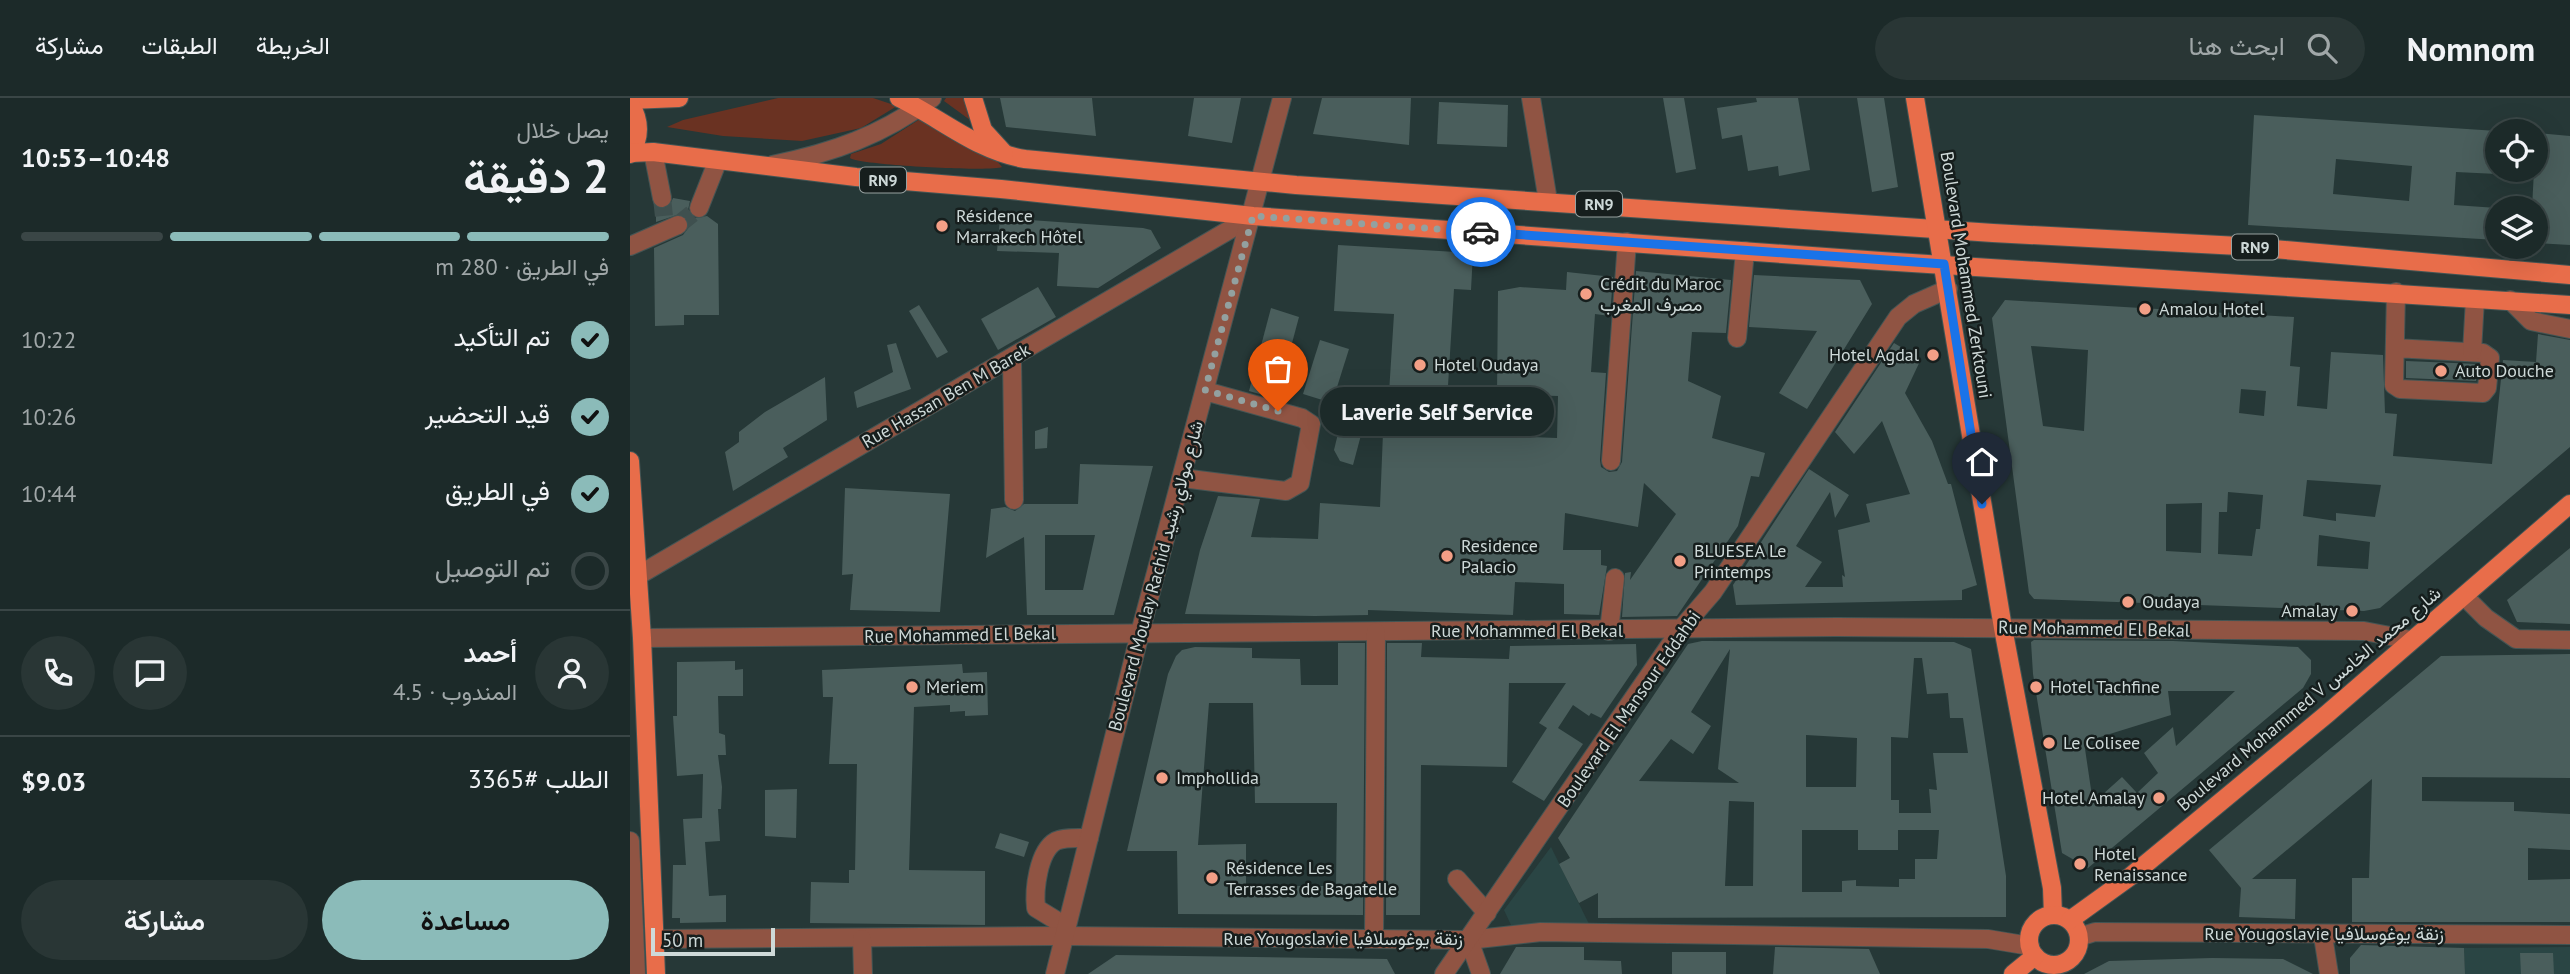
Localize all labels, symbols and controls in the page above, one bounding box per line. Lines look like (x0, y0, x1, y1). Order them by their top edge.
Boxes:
search box (1875, 17, 2365, 80)
text: Nomnom (2407, 27, 2535, 70)
text: ابحث هنا (2189, 29, 2285, 62)
icon: search (2303, 29, 2341, 67)
text: مشاركة (35, 30, 103, 61)
text: الطبقات (141, 30, 218, 61)
text: الخريطة (256, 30, 330, 61)
text: يصل خلال (517, 115, 609, 144)
map controls (2485, 119, 2548, 259)
button: locate (2485, 119, 2548, 182)
text: 10:48–10:53 (21, 141, 170, 174)
text: 2 دقيقة (463, 146, 609, 206)
street label: Boulevard Mohammed Zerktouni (1936, 150, 1997, 400)
road number: RN9 (860, 167, 906, 192)
road number: RN9 (1576, 192, 1622, 216)
button: layers (2485, 196, 2548, 259)
courier (1446, 197, 1516, 267)
place label: Résidence Marrakech Hôtel (956, 204, 1083, 248)
icon: car (1462, 213, 1500, 251)
marker: Résidence Marrakech Hôtel (934, 218, 950, 234)
road number: RN9 (2232, 234, 2278, 260)
text: في الطريق · 280 m (435, 252, 609, 281)
place label: Crédit du Maroc مصرف المغرب (1600, 272, 1722, 316)
marker: Crédit du Maroc مصرف المغرب (1578, 286, 1594, 302)
place label: Amalou Hotel (2159, 297, 2265, 320)
marker: Amalou Hotel (2137, 301, 2153, 317)
text: تم التأكيد (454, 320, 550, 353)
icon: check (571, 321, 609, 359)
text: 10:22 (21, 325, 76, 354)
street label: Rue Hassan Ben M Barek (857, 338, 1034, 453)
pin (1248, 339, 1308, 411)
place label: Hotel Agdal (1829, 343, 1920, 366)
marker: Hotel Agdal (1925, 347, 1941, 363)
icon: bag (1259, 350, 1297, 388)
place label: Hotel Oudaya (1434, 353, 1539, 376)
marker: Hotel Oudaya (1412, 357, 1428, 373)
place label: Auto Douche (2455, 359, 2554, 382)
marker: Auto Douche (2433, 363, 2449, 379)
callout: Laverie Self Service (1320, 386, 1554, 436)
text: قيد التحضير (425, 397, 550, 430)
text: Laverie Self Service (1341, 397, 1533, 426)
icon: check (571, 398, 609, 436)
text: 10:26 (21, 402, 76, 431)
street label: Boulevard Moulay Rachid شارع مولاي رشيد (1103, 418, 1212, 735)
pin (1952, 432, 2012, 504)
icon: home (1963, 443, 2001, 481)
text: في الطريق (445, 474, 550, 507)
icon: check (571, 475, 609, 513)
text: 10:44 (21, 479, 76, 508)
place label: Residence Palacio (1461, 534, 1538, 578)
place label: BLUESEA Le Printemps (1694, 539, 1786, 583)
marker: Residence Palacio (1439, 548, 1455, 564)
text: تم التوصيل (435, 551, 550, 584)
marker: BLUESEA Le Printemps (1672, 553, 1688, 569)
street label: Boulevard Mohammed V شارع محمد الخامس (2172, 581, 2446, 817)
place label: Oudaya (2142, 590, 2200, 613)
marker: Oudaya (2120, 594, 2136, 610)
place label: Amalay (2281, 599, 2339, 622)
marker: Amalay (2344, 603, 2360, 619)
street label: Boulevard El Mansour Eddahbi (1552, 606, 1705, 812)
street label: Rue Mohammed El Bekal (1998, 615, 2191, 642)
street label: Rue Mohammed El Bekal (1431, 619, 1624, 642)
street label: Rue Mohammed El Bekal (864, 621, 1057, 648)
button: phone (21, 636, 95, 710)
button: chat (113, 636, 187, 710)
text: أحمد (464, 636, 517, 669)
button: person (535, 636, 609, 710)
place label: Meriem (926, 675, 984, 698)
place label: Hotel Tachfine (2050, 675, 2160, 698)
text: المندوب · 4.5 (393, 677, 517, 706)
marker: Meriem (904, 679, 920, 695)
marker: Hotel Tachfine (2028, 679, 2044, 695)
place label: Le Colisee (2063, 731, 2140, 754)
marker: Le Colisee (2041, 735, 2057, 751)
text: الطلب #3365 (468, 762, 609, 795)
text: $9.03 (21, 765, 86, 798)
place label: Imphollida (1176, 766, 1259, 789)
marker: Imphollida (1154, 770, 1170, 786)
place label: Hotel Amalay (2042, 786, 2146, 809)
marker: Hotel Amalay (2151, 790, 2167, 806)
place label: Hotel Renaissance (2094, 842, 2187, 886)
place label: Résidence Les Terrasses de Bagatelle (1226, 856, 1397, 900)
marker: Hotel Renaissance (2072, 856, 2088, 872)
marker: Résidence Les Terrasses de Bagatelle (1204, 870, 1220, 886)
button: مشاركة (21, 880, 308, 960)
button: مساعدة (322, 880, 609, 960)
street label: Rue Yougoslavie زنقة يوغوسلافيا (2204, 922, 2444, 945)
scale bar (651, 925, 775, 957)
street label: Rue Yougoslavie زنقة يوغوسلافيا (1223, 927, 1463, 950)
text: 50 m (662, 928, 703, 952)

